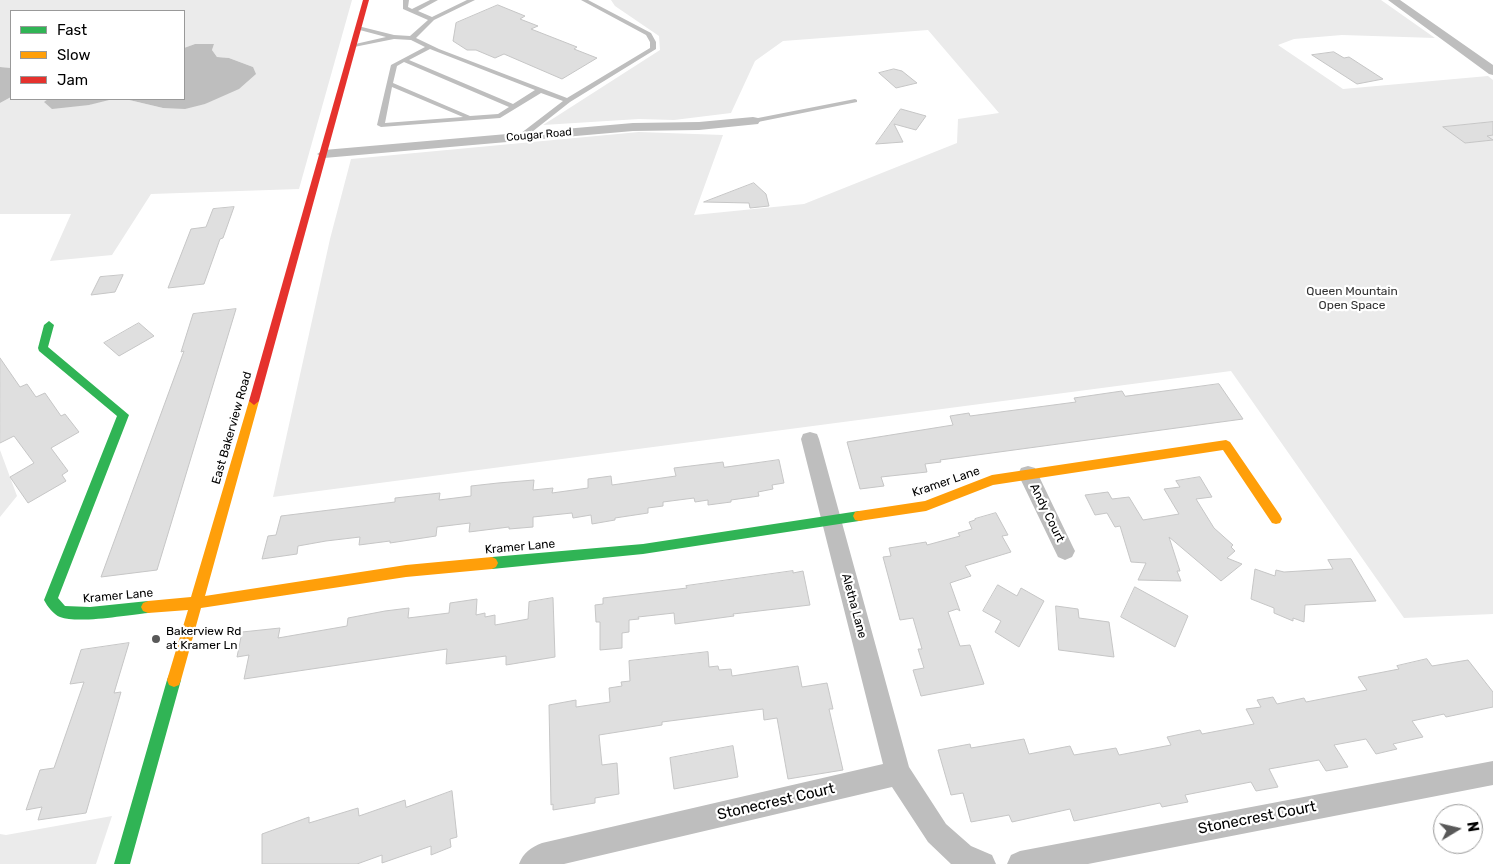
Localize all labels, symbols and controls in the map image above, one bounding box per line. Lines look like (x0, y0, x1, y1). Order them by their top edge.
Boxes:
legend (10, 10, 185, 100)
text: Fast (57, 21, 87, 39)
text: Slow (57, 46, 90, 64)
text: Jam (57, 71, 88, 89)
street label: Cougar Road (506, 126, 572, 144)
park label: Queen Mountain Open Space (1306, 285, 1398, 313)
street label: East Bakerview Road (209, 370, 255, 486)
street label: Kramer Lane (910, 464, 982, 500)
street label: Andy Court (1027, 481, 1067, 545)
street label: Kramer Lane (484, 537, 556, 557)
street label: Aletha Lane (838, 572, 870, 640)
street label: Kramer Lane (82, 586, 154, 606)
place label: Bakerview Rd at Kramer Ln (166, 625, 241, 653)
marker: Bakerview Rd at Kramer Ln (150, 633, 162, 645)
street label: Stonecrest Court (716, 780, 836, 824)
street label: Stonecrest Court (1196, 798, 1318, 838)
north arrow (1433, 804, 1483, 854)
text: N (1463, 820, 1482, 833)

